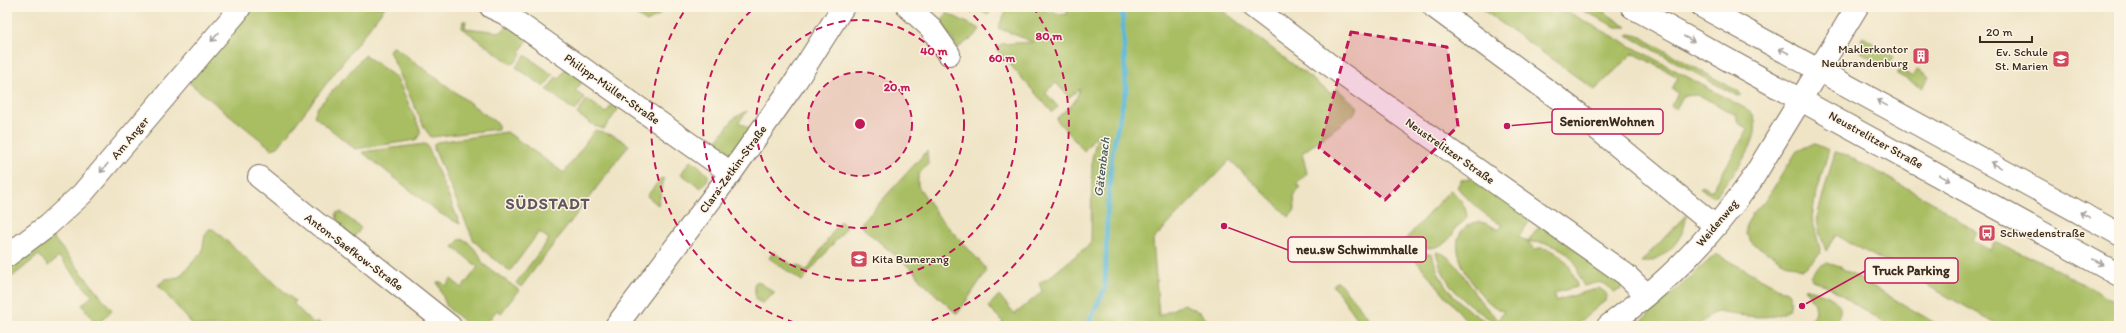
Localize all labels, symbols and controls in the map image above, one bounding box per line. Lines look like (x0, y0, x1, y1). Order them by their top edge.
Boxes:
scale bar (1980, 18, 2032, 44)
text: 20 m (1986, 25, 2013, 39)
text: 80 m (1036, 29, 1063, 43)
one-way arrow (211, 32, 220, 42)
one-way arrow (1683, 35, 1695, 43)
place label: Maklerkontor Neubrandenburg (1821, 42, 1909, 70)
text: 40 m (920, 44, 949, 58)
place label: Ev. Schule St. Marien (1995, 45, 2048, 73)
building icon: Maklerkontor Neubrandenburg (1911, 46, 1931, 66)
one-way arrow (1778, 47, 1790, 55)
school or university icon: Ev. Schule St. Marien (2051, 49, 2071, 69)
street label: Philipp-Müller-Straße (561, 51, 663, 127)
text: 60 m (989, 51, 1016, 65)
text: 20 m (884, 80, 911, 94)
one-way arrow (1876, 98, 1888, 106)
street label: Neustrelitzer Straße (1826, 108, 1926, 172)
callout: SeniorenWohnen (1552, 109, 1663, 134)
street label: Am Anger (108, 114, 152, 162)
text: SeniorenWohnen (1560, 114, 1655, 129)
street label: Neustrelitzer Straße (1403, 115, 1498, 187)
centre of rings (853, 117, 867, 131)
street label: Clara-Zetkin-Straße (696, 122, 770, 216)
water label: Gätenbach (1090, 136, 1113, 198)
one-way arrow (1990, 161, 2002, 168)
one-way arrow (100, 163, 109, 174)
one-way arrow (1939, 175, 1951, 182)
district label: SÜDSTADT (506, 194, 590, 213)
street label: Weidenweg (1693, 196, 1741, 250)
street label: Anton-Saefkow-Straße (302, 210, 406, 294)
one-way arrow (2079, 210, 2091, 218)
bus stop icon: Schwedenstraße (1977, 223, 1997, 243)
place label: Schwedenstraße (2000, 226, 2085, 240)
callout: neu.sw Schwimmhalle (1288, 237, 1426, 262)
text: neu.sw Schwimmhalle (1295, 242, 1418, 257)
school or university icon: Kita Bumerang (849, 249, 869, 269)
place label: Kita Bumerang (872, 252, 950, 266)
callout: Truck Parking (1865, 258, 1958, 283)
one-way arrow (2092, 259, 2104, 267)
text: Truck Parking (1871, 263, 1950, 279)

